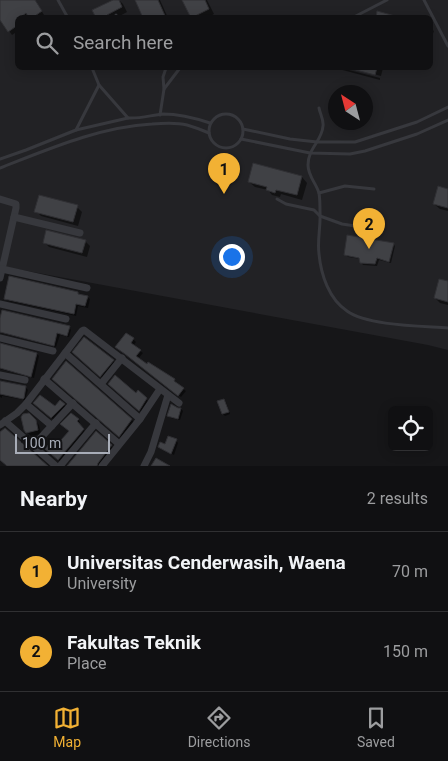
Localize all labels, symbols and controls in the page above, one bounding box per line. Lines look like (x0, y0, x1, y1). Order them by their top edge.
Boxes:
search box (15, 15, 433, 70)
icon: search (33, 29, 61, 57)
text: Search here (73, 31, 173, 54)
north arrow (328, 85, 373, 130)
pin: 1 (208, 153, 240, 194)
pin: 2 (353, 208, 385, 249)
your location (219, 244, 245, 270)
map controls (388, 406, 433, 451)
button: locate (388, 406, 433, 451)
scale bar (15, 431, 110, 454)
text: 100 m (22, 435, 61, 451)
text: Nearby (20, 487, 87, 511)
text: 2 results (367, 489, 428, 508)
text: Universitas Cenderwasih, Waena (67, 551, 346, 574)
text: 1 (31, 562, 41, 581)
text: 70 m (392, 562, 428, 581)
text: University (67, 574, 137, 593)
text: Fakultas Teknik (67, 631, 201, 654)
text: 2 (31, 642, 41, 661)
text: 150 m (383, 642, 428, 661)
text: Place (67, 654, 107, 673)
tab: Map (53, 704, 81, 750)
tab: Directions (188, 704, 251, 750)
tab: Saved (357, 704, 395, 750)

